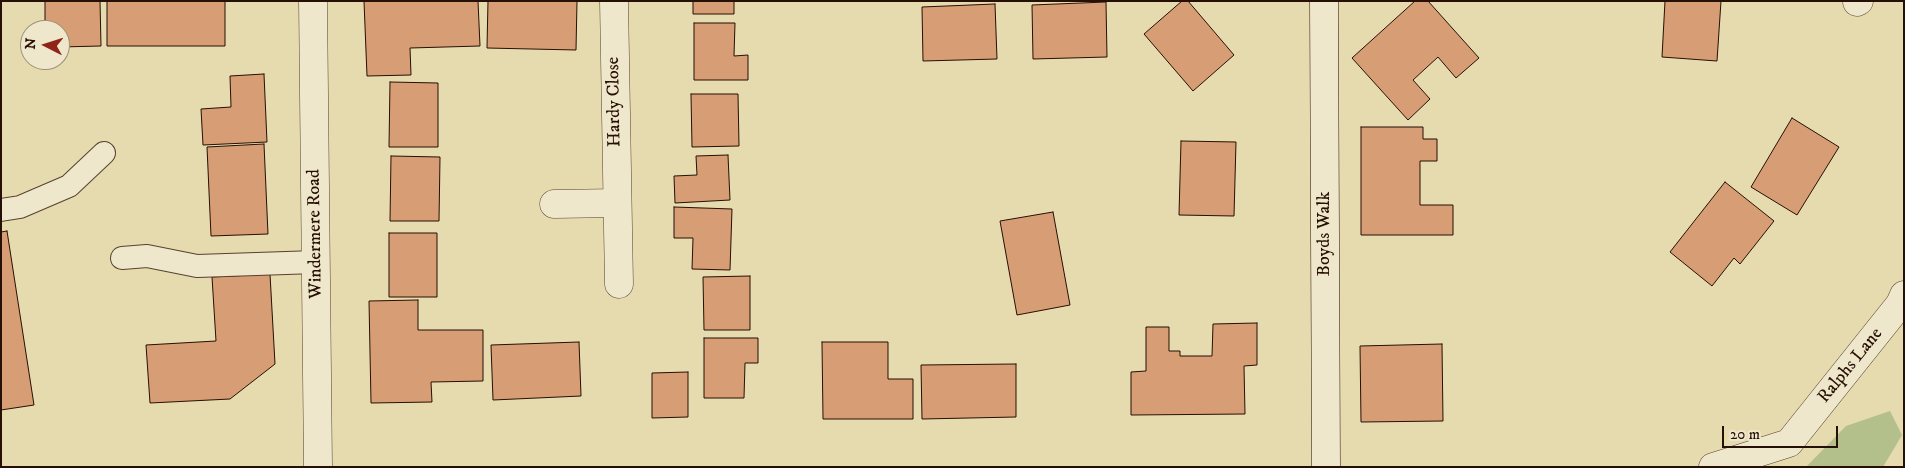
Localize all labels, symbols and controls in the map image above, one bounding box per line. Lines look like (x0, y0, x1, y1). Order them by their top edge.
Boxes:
north arrow (20, 20, 70, 70)
text: N (22, 37, 41, 50)
street label: Hardy Close (603, 57, 627, 147)
street label: Windermere Road (304, 169, 328, 299)
street label: Boyds Walk (1314, 192, 1336, 276)
street label: Ralphs Lane (1814, 324, 1888, 408)
scale bar (1725, 416, 1841, 448)
text: 20 m (1730, 425, 1760, 444)

